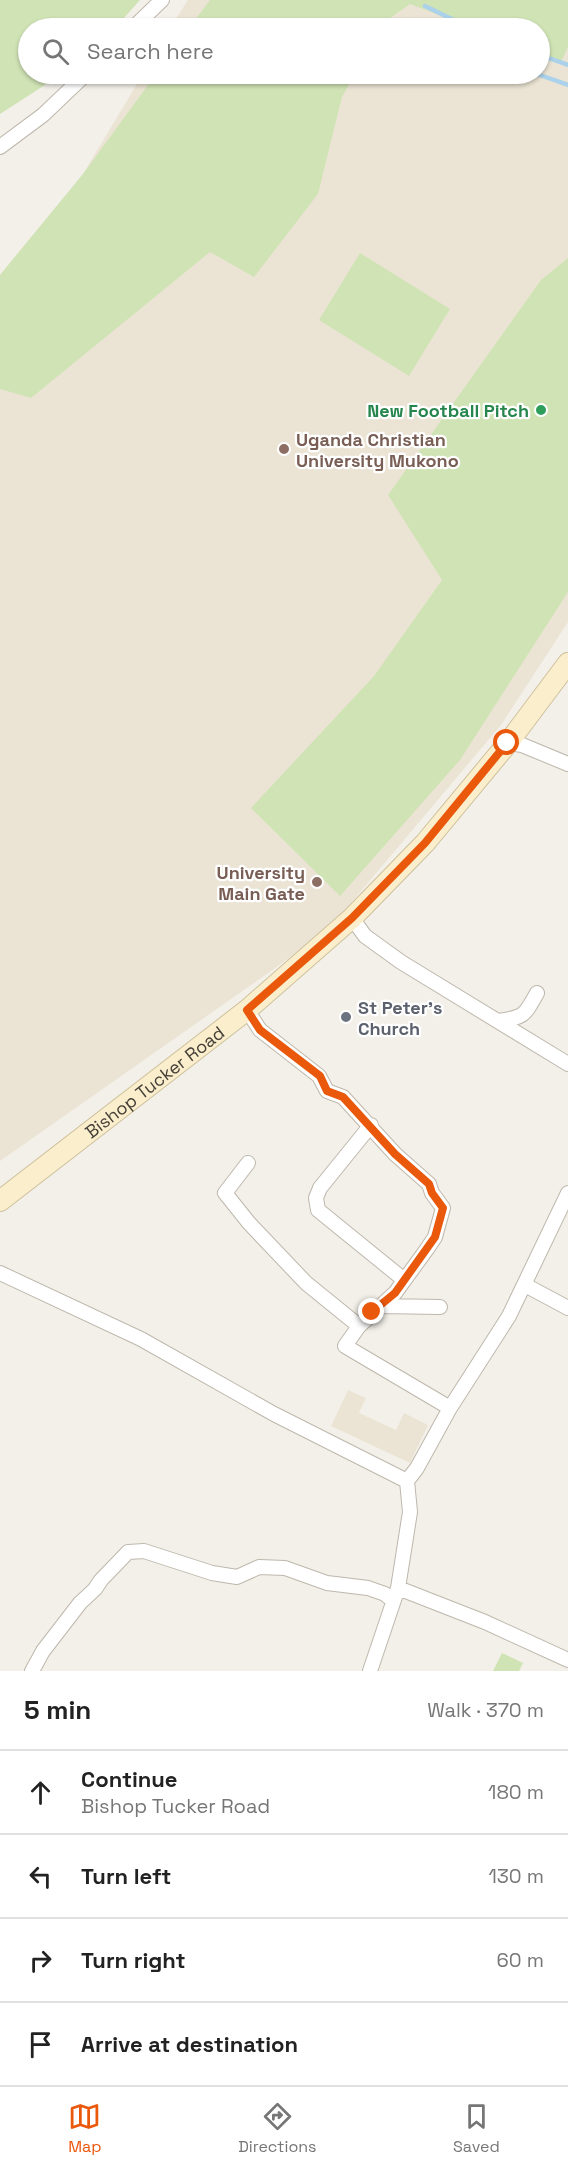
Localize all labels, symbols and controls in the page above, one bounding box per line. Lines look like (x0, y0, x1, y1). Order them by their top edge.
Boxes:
search box (18, 18, 550, 84)
icon: search (39, 35, 72, 68)
text: Search here (87, 37, 214, 65)
place label: New Football Pitch (367, 399, 529, 422)
marker: New Football Pitch (534, 403, 548, 417)
place label: Uganda Christian University Mukono (296, 428, 459, 472)
marker: Uganda Christian University Mukono (277, 442, 291, 456)
route start (493, 729, 519, 755)
place label: University Main Gate (217, 861, 305, 905)
marker: University Main Gate (310, 875, 324, 889)
place label: St Peter's Church (358, 996, 442, 1040)
marker: St Peter's Church (339, 1010, 353, 1024)
street label: Bishop Tucker Road (80, 1021, 229, 1143)
route end (358, 1298, 384, 1324)
text: 5 min (24, 1693, 91, 1727)
text: Walk · 370 m (427, 1697, 544, 1723)
text: Continue (81, 1765, 177, 1793)
icon: ahead (24, 1776, 57, 1809)
text: 180 m (488, 1779, 544, 1805)
text: Bishop Tucker Road (81, 1793, 270, 1819)
icon: left (24, 1860, 57, 1893)
text: Turn left (81, 1862, 171, 1890)
text: 130 m (488, 1863, 544, 1889)
icon: right (24, 1944, 57, 1977)
text: Turn right (81, 1946, 186, 1974)
text: 60 m (497, 1947, 544, 1973)
icon: arrive (24, 2028, 57, 2061)
text: Arrive at destination (81, 2030, 298, 2058)
tab: Map (68, 2100, 102, 2157)
tab: Directions (238, 2100, 317, 2157)
tab: Saved (453, 2100, 500, 2157)

